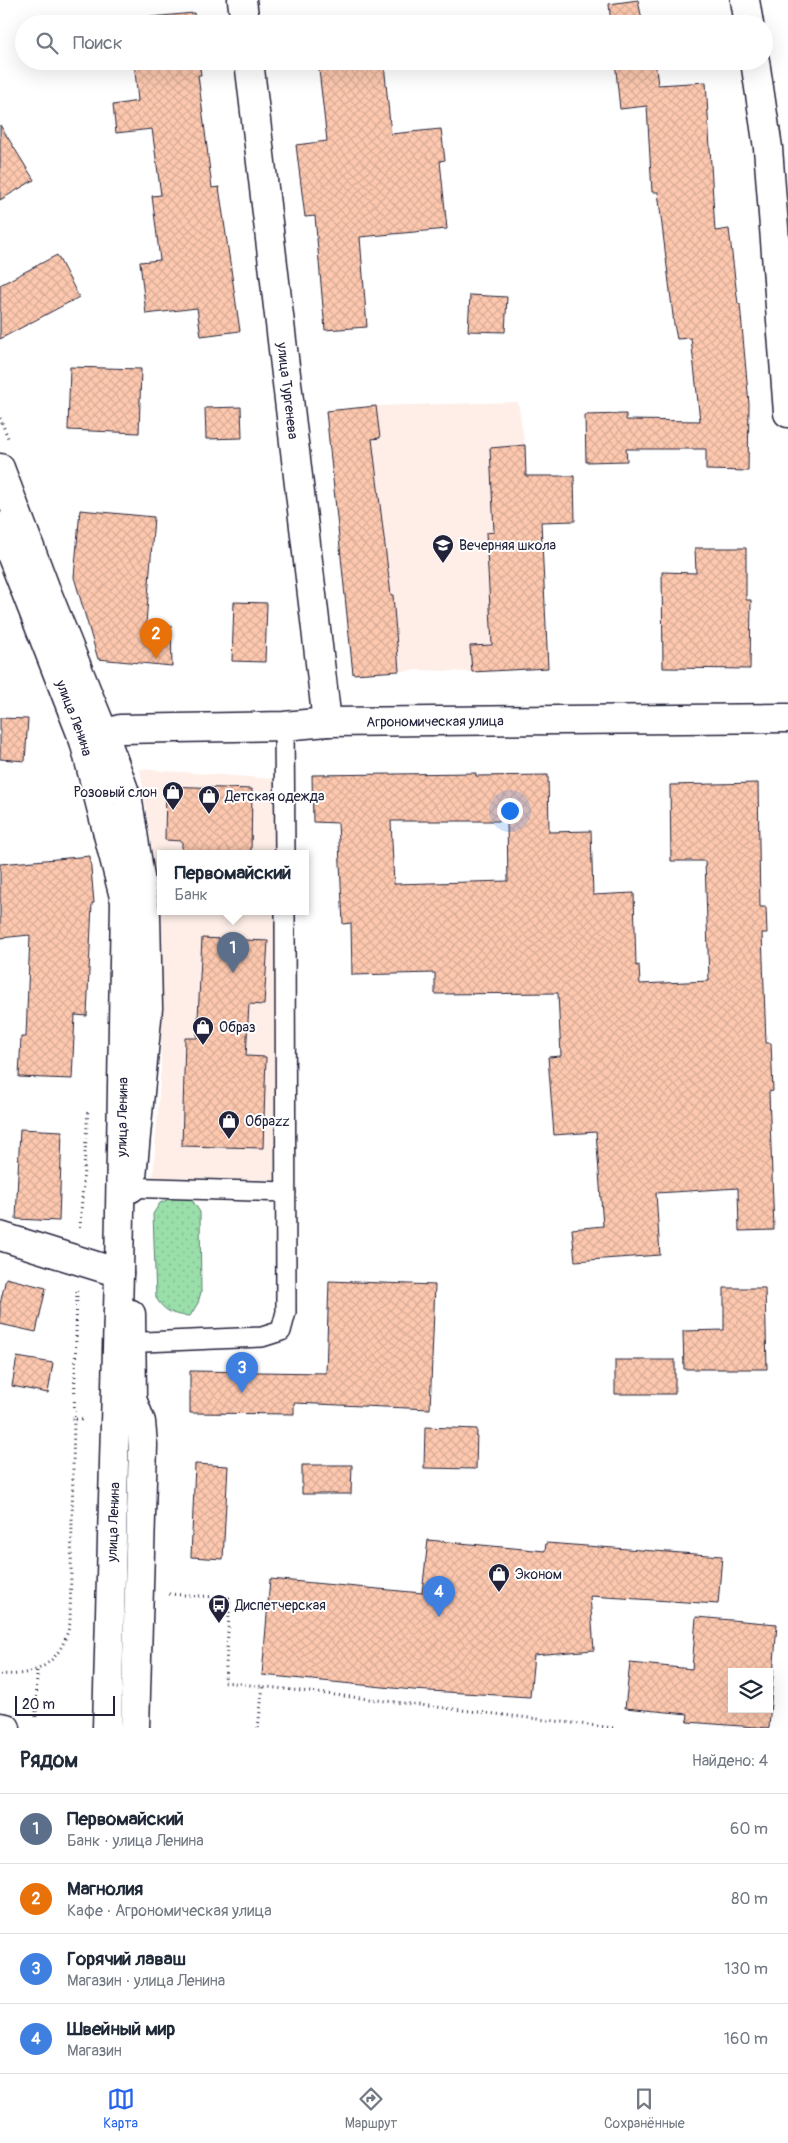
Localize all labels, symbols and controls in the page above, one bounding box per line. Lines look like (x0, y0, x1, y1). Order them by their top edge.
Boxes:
search box (15, 15, 773, 70)
icon: search (33, 29, 61, 57)
text: Поиск (73, 31, 123, 55)
street label: улица Тургенева (273, 340, 302, 440)
school or university icon: Вечерняя школа (431, 533, 455, 564)
place label: Вечерняя школа (459, 537, 556, 554)
pin: 2 (140, 618, 172, 659)
street label: улица Ленина (52, 677, 96, 758)
street label: Агрономическая улица (366, 712, 504, 731)
shop icon: Розовый слон (161, 780, 185, 811)
place label: Розовый слон (74, 784, 157, 801)
shop icon: Детская одежда (197, 784, 221, 815)
place label: Детская одежда (224, 788, 324, 805)
your location (497, 798, 523, 824)
popup (157, 850, 309, 915)
text: Первомайский (175, 861, 291, 885)
text: Банк (175, 885, 208, 905)
pin: 1 (217, 932, 249, 973)
shop icon: Образ (191, 1015, 215, 1046)
place label: Образ (219, 1019, 256, 1036)
street label: улица Ленина (113, 1077, 132, 1158)
shop icon: Обраzz (217, 1109, 241, 1140)
place label: Обраzz (245, 1113, 290, 1130)
pin: 3 (226, 1352, 258, 1393)
street label: улица Ленина (104, 1482, 123, 1563)
shop icon: Эконом (487, 1562, 511, 1593)
place label: Эконом (515, 1566, 562, 1583)
pin: 4 (423, 1576, 455, 1617)
bus stop icon: Диспетчерская (207, 1593, 231, 1624)
place label: Диспетчерская (234, 1597, 326, 1614)
map controls (728, 1668, 773, 1713)
button: layers (728, 1668, 773, 1713)
scale bar (15, 1693, 115, 1716)
text: 20 m (22, 1696, 55, 1713)
text: Рядом (20, 1747, 78, 1774)
text: Найдено: 4 (692, 1751, 768, 1771)
text: Первомайский (67, 1807, 184, 1831)
text: 1 (33, 1819, 39, 1839)
text: 60 m (730, 1819, 768, 1839)
text: Банк · улица Ленина (67, 1831, 204, 1851)
text: Магнолия (67, 1877, 143, 1901)
text: 2 (32, 1889, 40, 1909)
text: 80 m (731, 1889, 768, 1909)
text: Кафе · Агрономическая улица (67, 1901, 272, 1921)
text: Горячий лаваш (67, 1947, 186, 1971)
text: 3 (32, 1959, 40, 1979)
text: 130 m (724, 1959, 768, 1979)
text: Магазин · улица Ленина (67, 1971, 225, 1991)
text: Швейный мир (67, 2017, 175, 2041)
text: 4 (31, 2029, 41, 2049)
text: 160 m (724, 2029, 768, 2049)
text: Магазин (67, 2041, 122, 2061)
tab: Карта (103, 2085, 138, 2132)
tab: Маршрут (345, 2085, 397, 2132)
tab: Сохранённые (604, 2085, 685, 2132)

